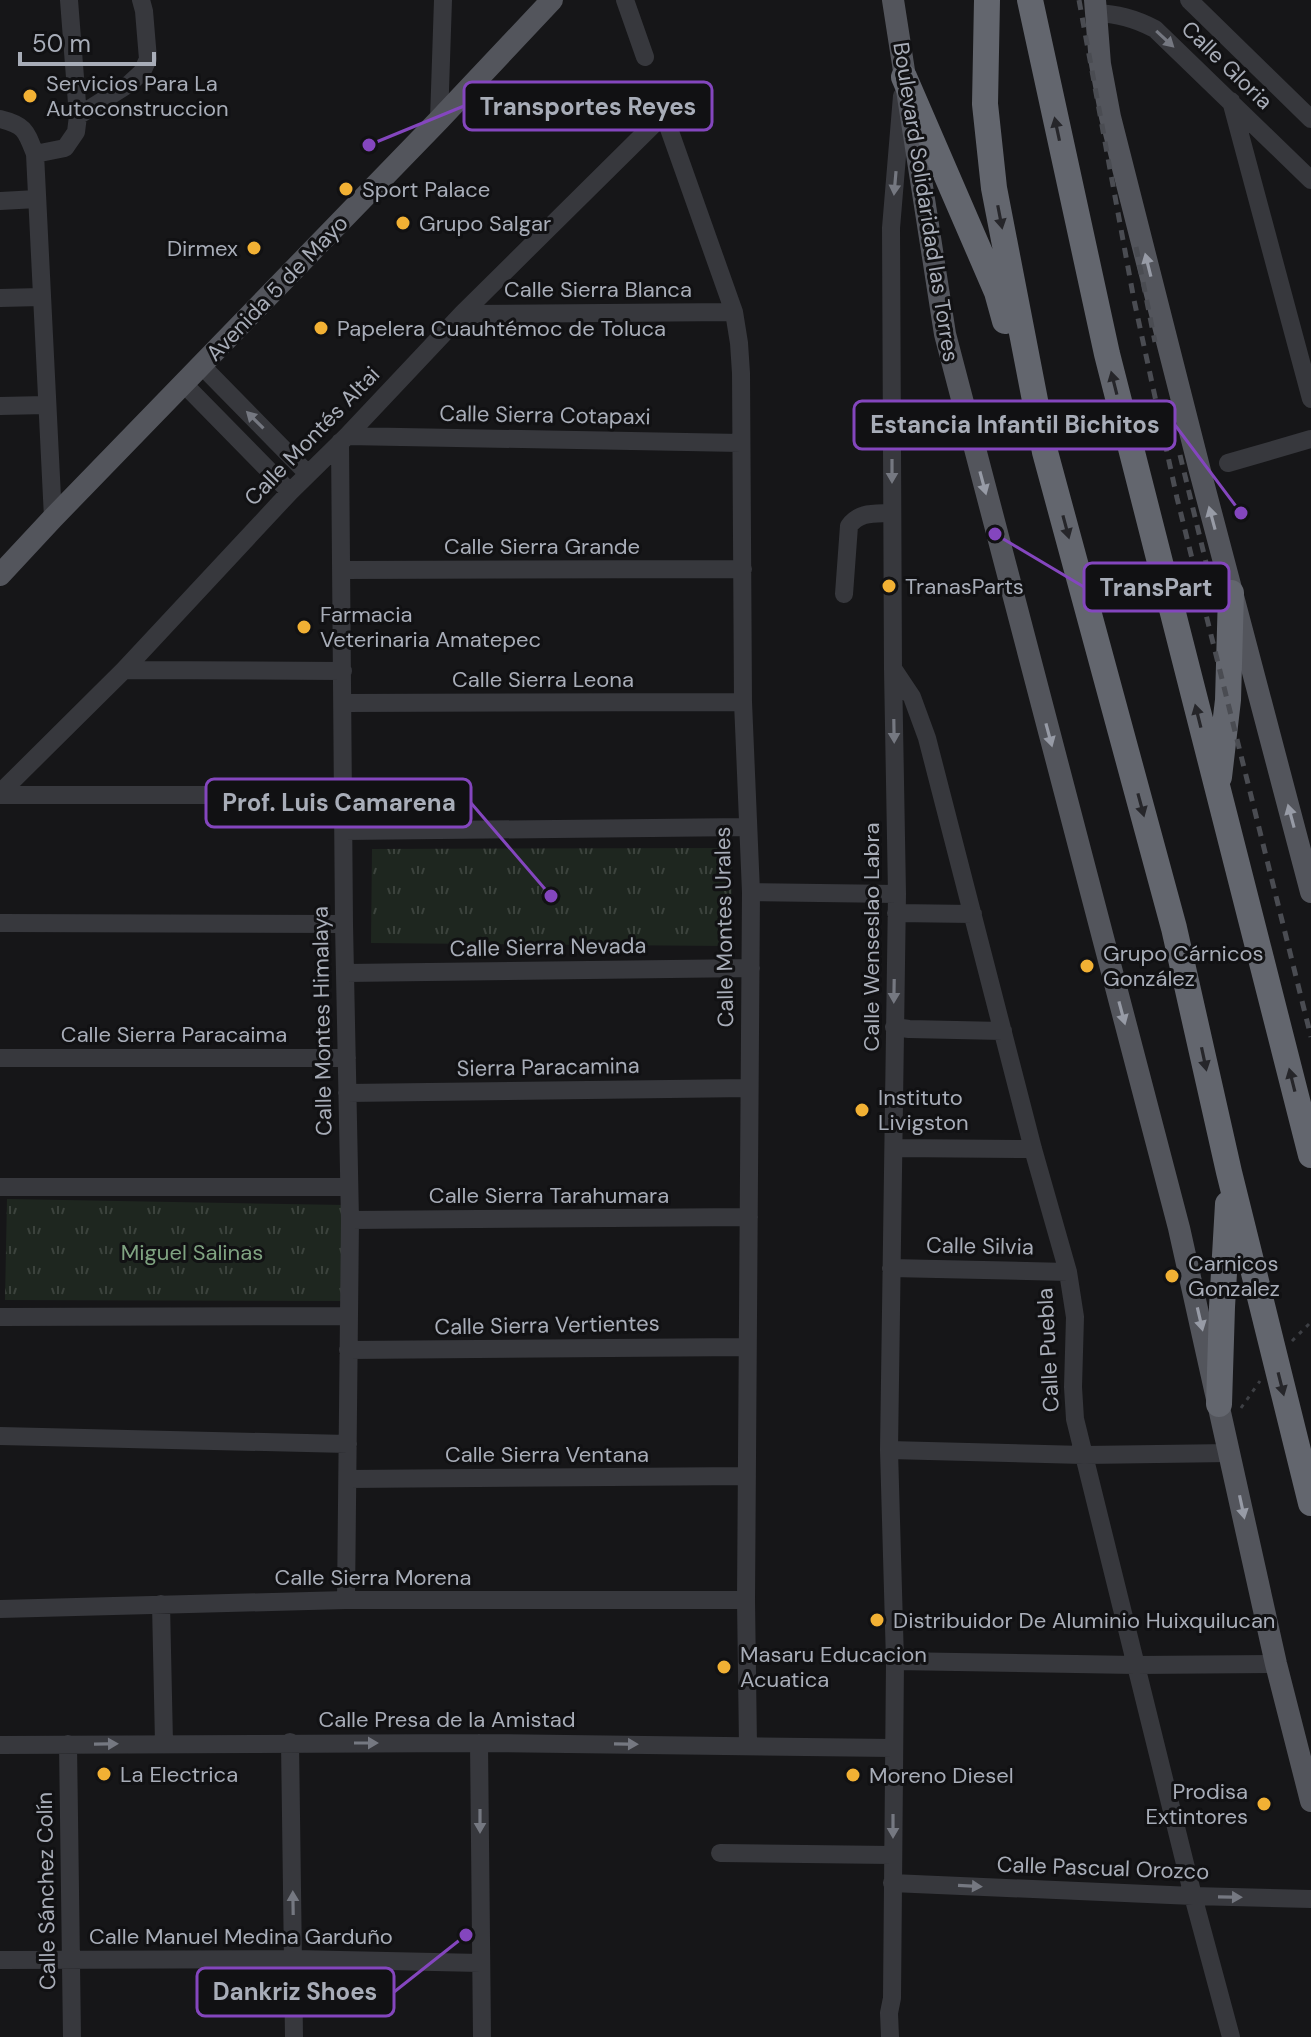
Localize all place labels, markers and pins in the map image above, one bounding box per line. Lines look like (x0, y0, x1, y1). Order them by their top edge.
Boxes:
place label: Servicios Para La Autoconstruccion (46, 69, 229, 123)
callout: Transportes Reyes (464, 82, 712, 130)
marker: Servicios Para La Autoconstruccion (21, 87, 39, 105)
place label: Sport Palace (362, 175, 490, 204)
marker: Sport Palace (337, 180, 355, 198)
place label: Grupo Salgar (419, 209, 551, 238)
marker: Grupo Salgar (394, 214, 412, 232)
place label: Dirmex (167, 234, 238, 263)
marker: Dirmex (245, 239, 263, 257)
place label: Papelera Cuauhtémoc de Toluca (337, 314, 666, 343)
marker: Papelera Cuauhtémoc de Toluca (312, 319, 330, 337)
callout: Estancia Infantil Bichitos (854, 401, 1175, 449)
callout: TransPart (1084, 563, 1229, 611)
place label: TranasParts (905, 572, 1024, 601)
marker: TranasParts (880, 577, 898, 595)
place label: Farmacia Veterinaria Amatepec (320, 600, 541, 654)
marker: Farmacia Veterinaria Amatepec (295, 618, 313, 636)
callout: Prof. Luis Camarena (206, 779, 471, 827)
place label: Grupo Cárnicos González (1103, 939, 1264, 993)
marker: Grupo Cárnicos González (1078, 957, 1096, 975)
place label: Instituto Livigston (878, 1083, 969, 1137)
marker: Instituto Livigston (853, 1101, 871, 1119)
place label: Carnicos Gonzalez (1188, 1249, 1280, 1303)
marker: Carnicos Gonzalez (1163, 1267, 1181, 1285)
place label: Distribuidor De Aluminio Huixquilucan (893, 1606, 1276, 1635)
marker: Distribuidor De Aluminio Huixquilucan (868, 1611, 886, 1629)
place label: Masaru Educacion Acuatica (740, 1640, 927, 1694)
marker: Masaru Educacion Acuatica (715, 1658, 733, 1676)
place label: La Electrica (120, 1760, 238, 1789)
place label: Moreno Diesel (869, 1761, 1014, 1790)
marker: La Electrica (95, 1765, 113, 1783)
marker: Moreno Diesel (844, 1766, 862, 1784)
place label: Prodisa Extintores (1146, 1777, 1248, 1831)
marker: Prodisa Extintores (1255, 1795, 1273, 1813)
callout: Dankriz Shoes (197, 1968, 394, 2016)

